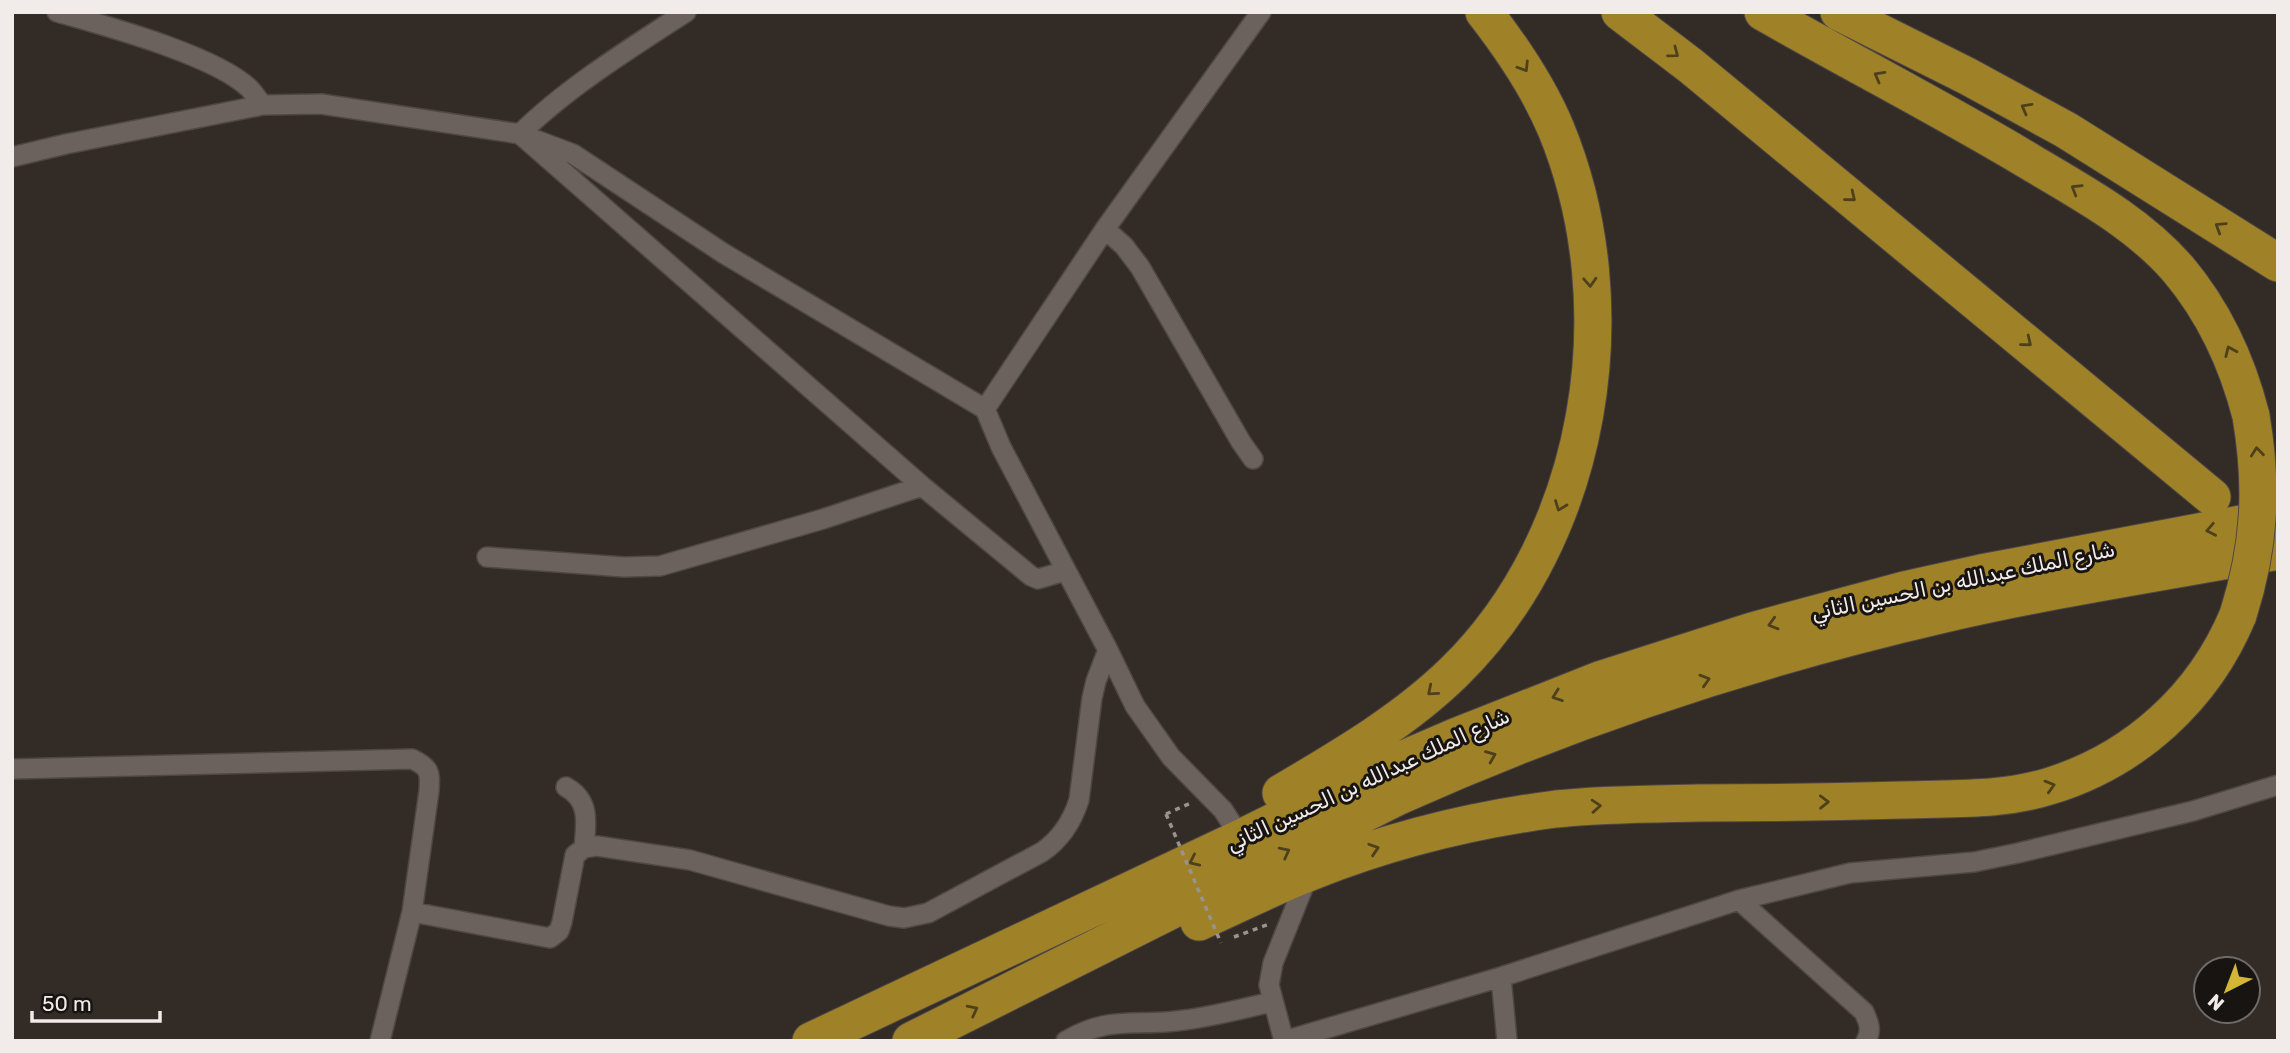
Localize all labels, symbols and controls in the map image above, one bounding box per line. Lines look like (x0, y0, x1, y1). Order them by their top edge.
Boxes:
one-way arrow (1667, 45, 1679, 58)
one-way arrow (1515, 60, 1528, 73)
one-way arrow (1873, 71, 1886, 84)
one-way arrow (2020, 103, 2033, 116)
one-way arrow (2071, 184, 2084, 197)
one-way arrow (1842, 189, 1855, 201)
one-way arrow (2215, 222, 2228, 235)
one-way arrow (1583, 277, 1598, 288)
one-way arrow (2019, 333, 2031, 346)
one-way arrow (2224, 346, 2238, 358)
one-way arrow (2249, 446, 2264, 457)
one-way arrow (1554, 499, 1568, 511)
one-way arrow (2205, 522, 2217, 537)
street label: شارع الملك عبدالله بن الحسين الثاني (1809, 536, 2118, 629)
one-way arrow (1767, 616, 1779, 631)
one-way arrow (1699, 673, 1711, 688)
one-way arrow (1427, 683, 1440, 695)
one-way arrow (1552, 688, 1564, 702)
street label: شارع الملك عبدالله بن الحسين الثاني (1222, 703, 1515, 860)
one-way arrow (1484, 751, 1496, 765)
one-way arrow (2044, 779, 2056, 794)
one-way arrow (1819, 794, 1830, 810)
one-way arrow (1591, 799, 1602, 814)
one-way arrow (1367, 843, 1379, 857)
one-way arrow (1278, 847, 1290, 861)
one-way arrow (1189, 852, 1201, 866)
north arrow (2192, 955, 2262, 1025)
scale bar (32, 979, 159, 1023)
text: N (2203, 989, 2229, 1015)
text: 50 m (42, 991, 92, 1016)
one-way arrow (965, 1005, 978, 1019)

